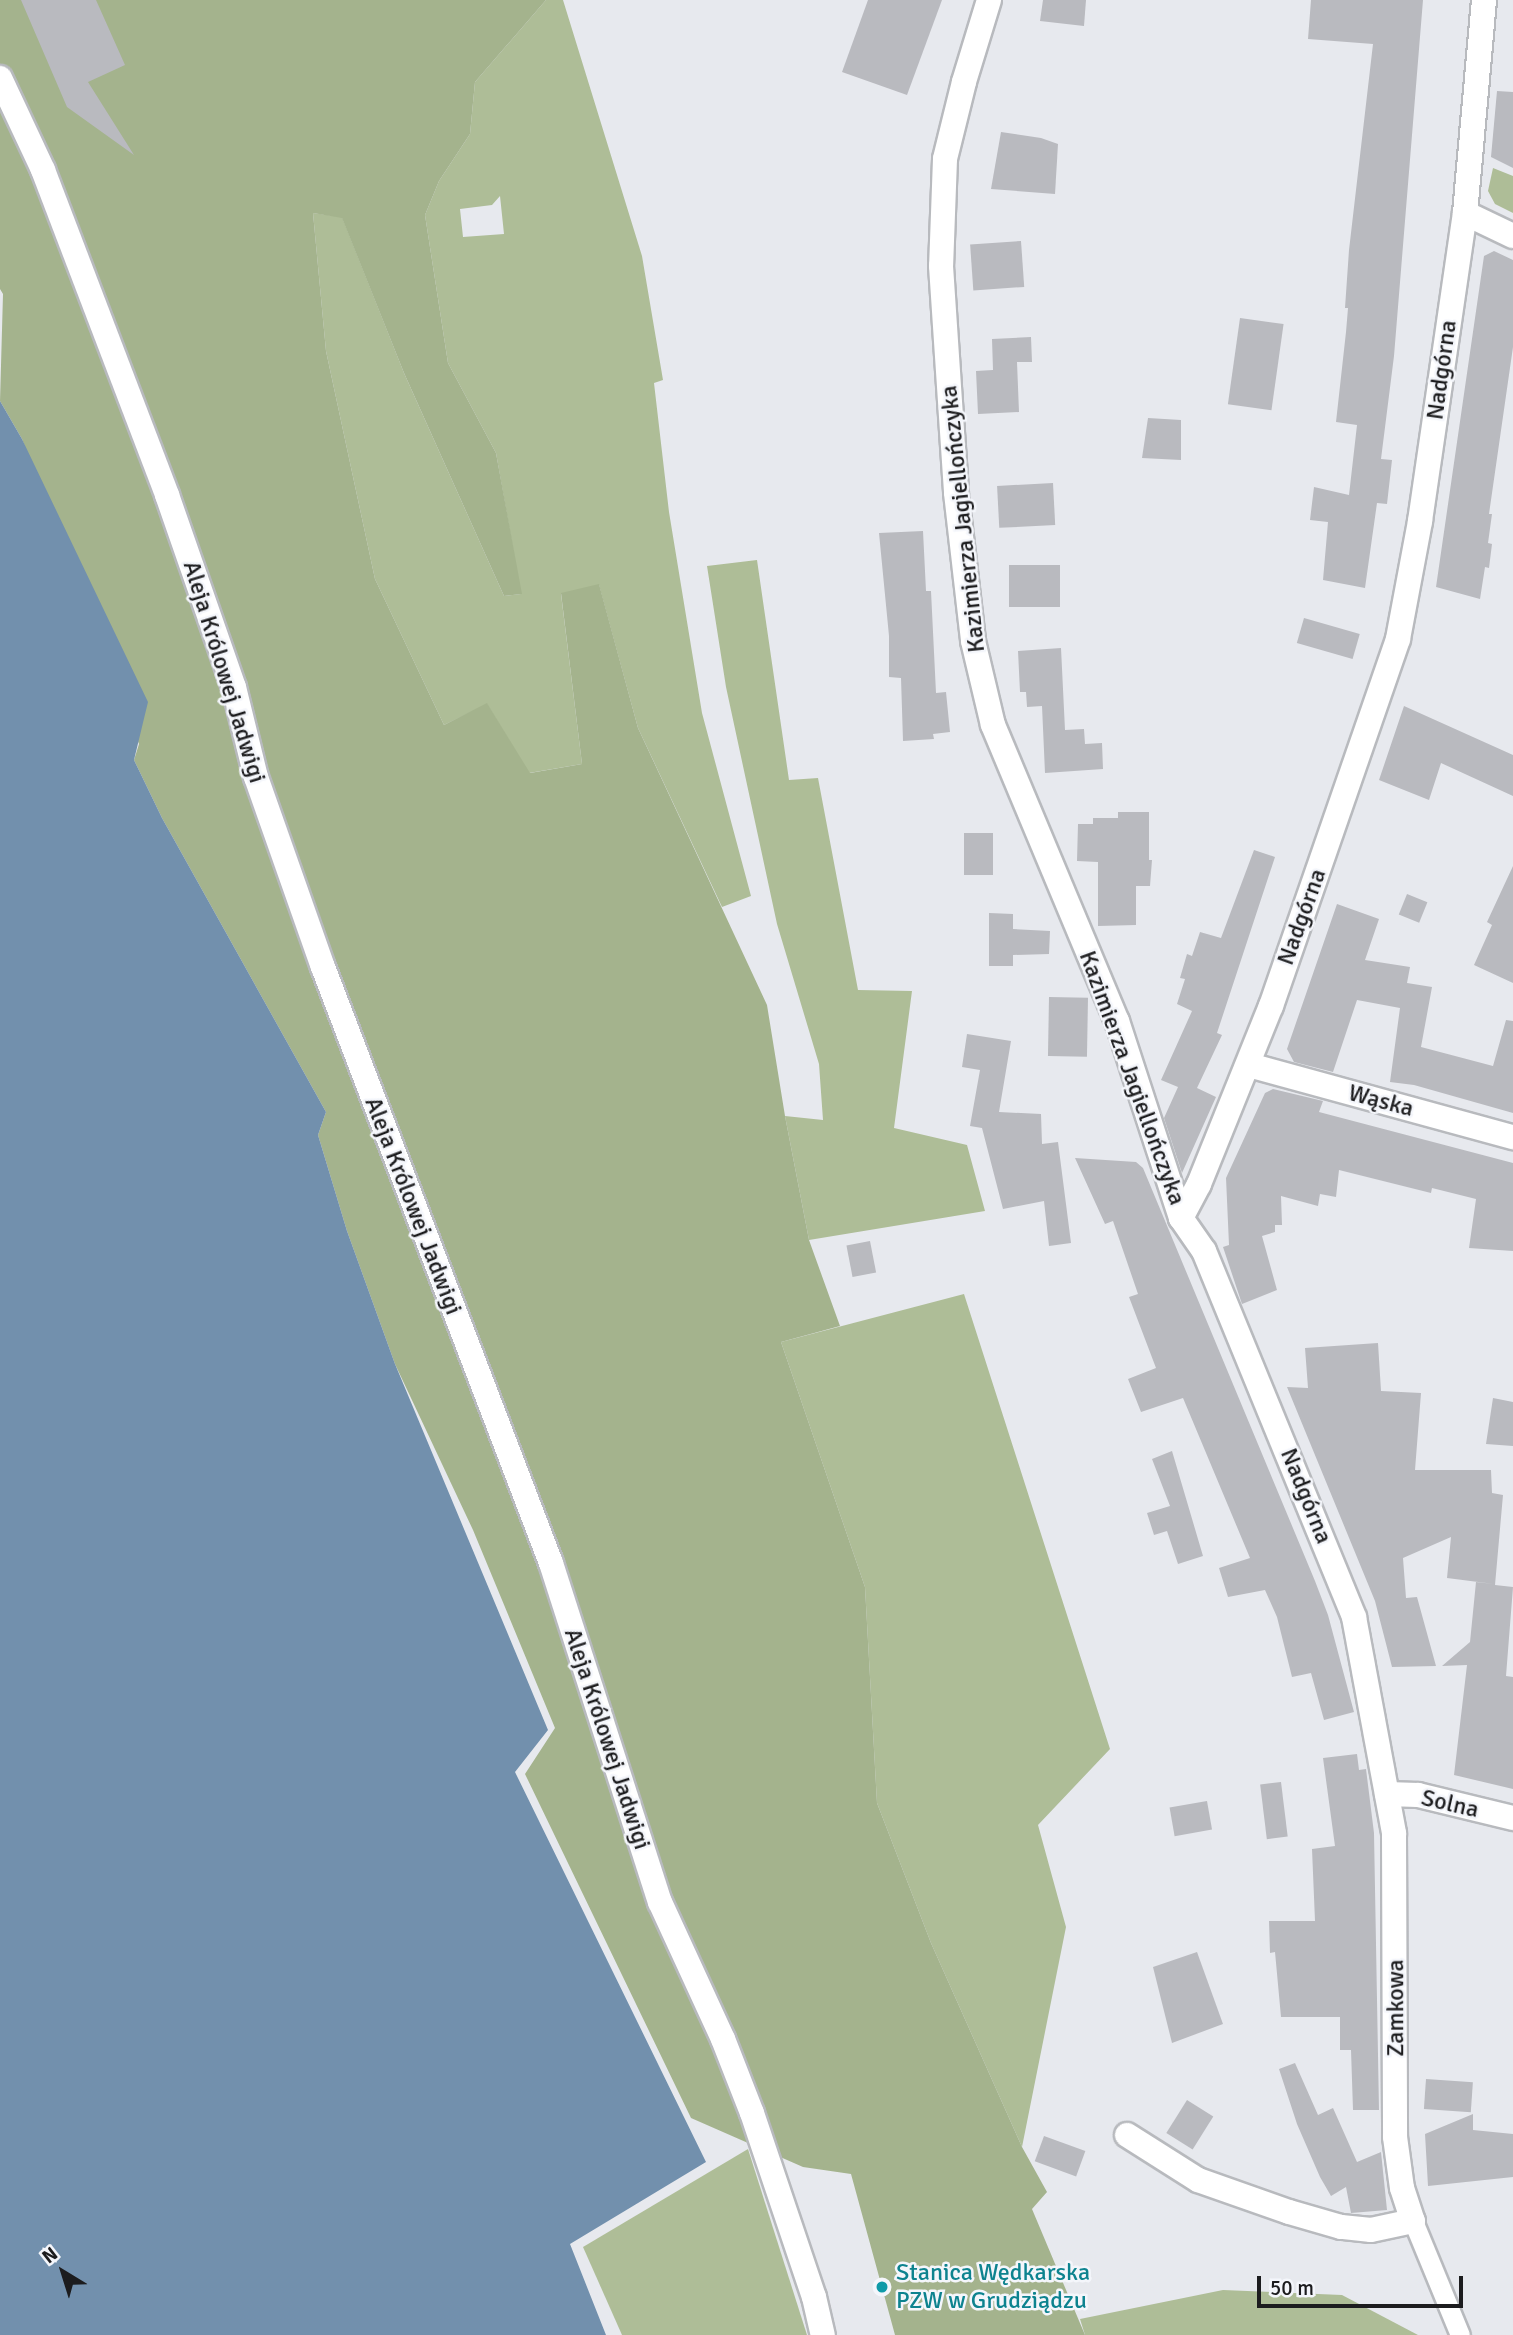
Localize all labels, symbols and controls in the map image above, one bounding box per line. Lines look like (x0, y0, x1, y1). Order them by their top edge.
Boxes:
street label: Nadgórna (1421, 318, 1463, 422)
street label: Kazimierza Jagiellończyka (935, 384, 991, 654)
street label: Aleja Królowej Jadwigi (176, 557, 272, 787)
street label: Nadgórna (1271, 865, 1333, 969)
street label: Kazimierza Jagiellończyka (1073, 947, 1191, 1209)
street label: Wąska (1345, 1078, 1417, 1124)
street label: Aleja Królowej Jadwigi (358, 1093, 468, 1319)
street label: Nadgórna (1274, 1444, 1338, 1548)
street label: Aleja Królowej Jadwigi (558, 1625, 656, 1853)
street label: Solna (1418, 1783, 1482, 1825)
street label: Zamkowa (1382, 1959, 1410, 2057)
north arrow (28, 2237, 98, 2307)
text: N (37, 2242, 63, 2269)
place label: Stanica Wędkarska PZW w Grudziądzu (896, 2259, 1090, 2315)
scale bar (1261, 2262, 1468, 2306)
text: 50 m (1270, 2275, 1314, 2301)
marker: Stanica Wędkarska PZW w Grudziądzu (874, 2279, 890, 2295)

